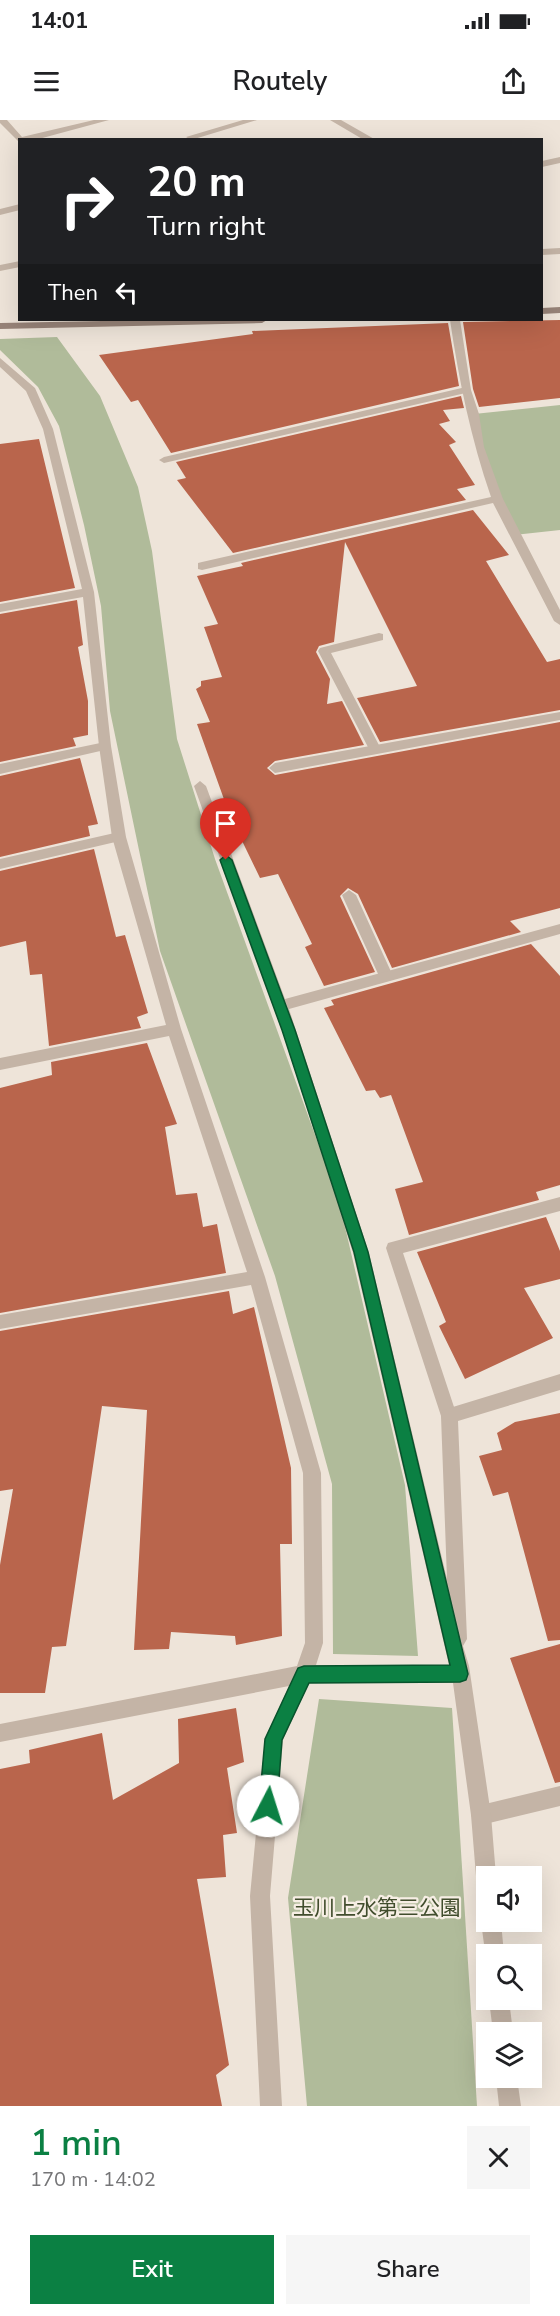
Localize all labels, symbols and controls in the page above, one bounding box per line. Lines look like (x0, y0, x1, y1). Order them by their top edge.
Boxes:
text: 14:01 (30, 6, 88, 36)
text: Routely (233, 63, 327, 100)
icon: menu (30, 65, 63, 98)
icon: share (497, 65, 530, 98)
text: 20 m (147, 154, 246, 211)
icon: right (48, 162, 126, 240)
text: Turn right (147, 208, 265, 245)
icon: left (110, 276, 143, 309)
text: Then (48, 278, 98, 308)
pin (200, 798, 251, 860)
icon: arrive (209, 807, 242, 840)
position arrow (236, 1774, 300, 1838)
map controls (476, 1866, 542, 2088)
button: sound (476, 1866, 542, 1932)
park label: 玉川上水第三公園 (293, 1894, 461, 1922)
button: search (476, 1944, 542, 2010)
button: layers (476, 2022, 542, 2088)
text: 1 min (30, 2119, 122, 2168)
button: close (467, 2126, 530, 2189)
text: 170 m · 14:02 (30, 2166, 156, 2193)
button: Exit (30, 2235, 274, 2304)
button: Share (286, 2235, 530, 2304)

